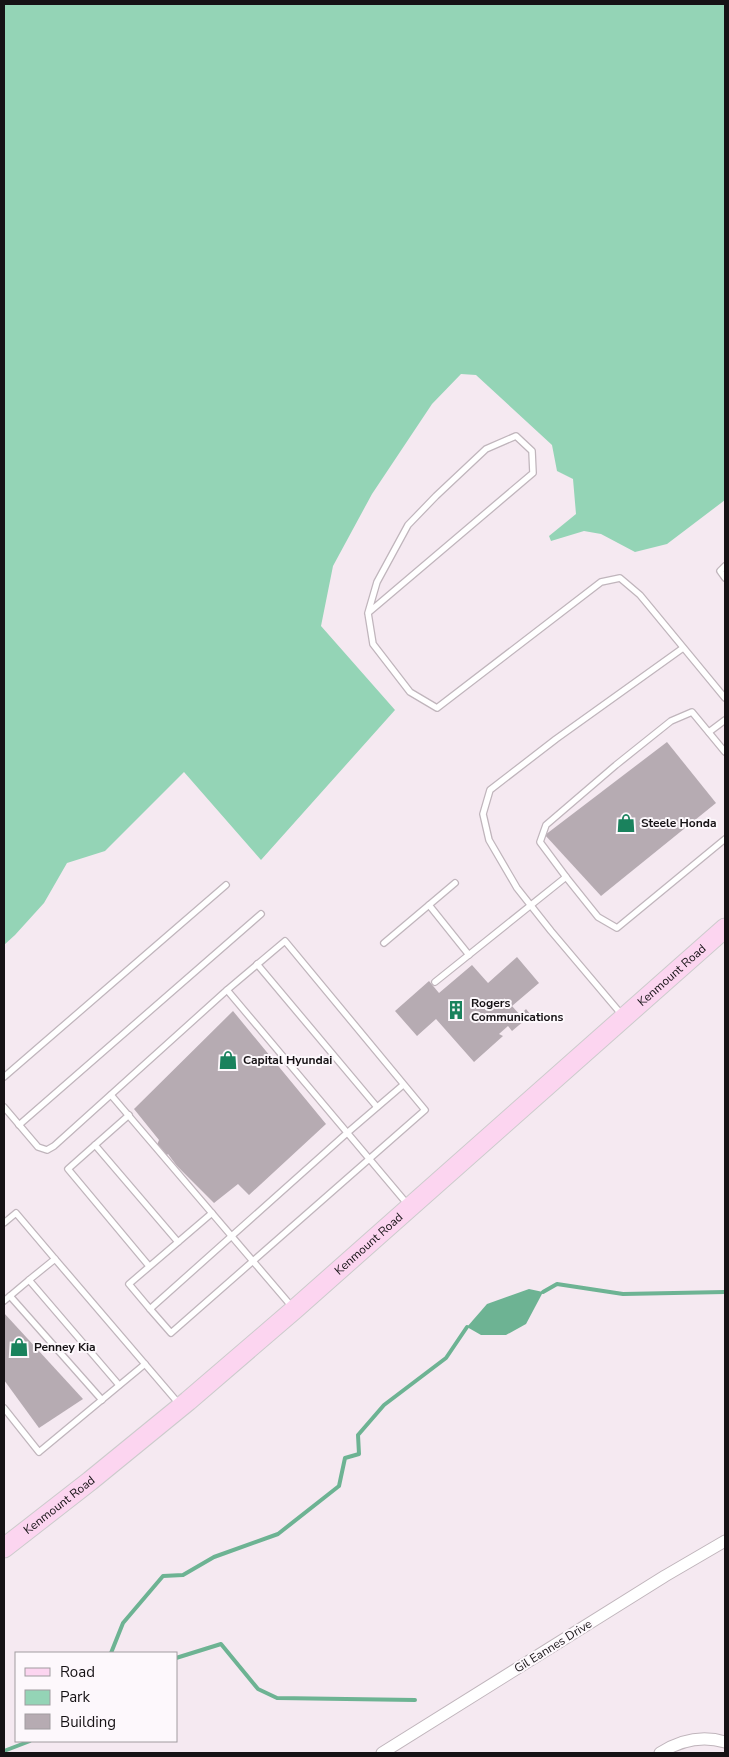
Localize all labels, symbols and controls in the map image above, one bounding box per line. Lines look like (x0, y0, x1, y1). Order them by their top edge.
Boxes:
shop icon: Steele Honda (615, 812, 637, 834)
place label: Steele Honda (641, 815, 717, 831)
street label: Kenmount Road (634, 941, 709, 1010)
place label: Rogers Communications (471, 995, 564, 1025)
building icon: Rogers Communications (445, 999, 467, 1021)
shop icon: Capital Hyundai (217, 1049, 239, 1071)
place label: Capital Hyundai (243, 1052, 332, 1068)
street label: Kenmount Road (331, 1209, 406, 1278)
shop icon: Penney Kia (8, 1336, 30, 1358)
place label: Penney Kia (34, 1339, 96, 1355)
street label: Kenmount Road (20, 1472, 98, 1538)
street label: Gil Eannes Drive (511, 1616, 595, 1676)
legend (15, 1652, 178, 1742)
text: Road (60, 1662, 95, 1682)
text: Park (60, 1687, 90, 1707)
text: Building (60, 1712, 116, 1732)

